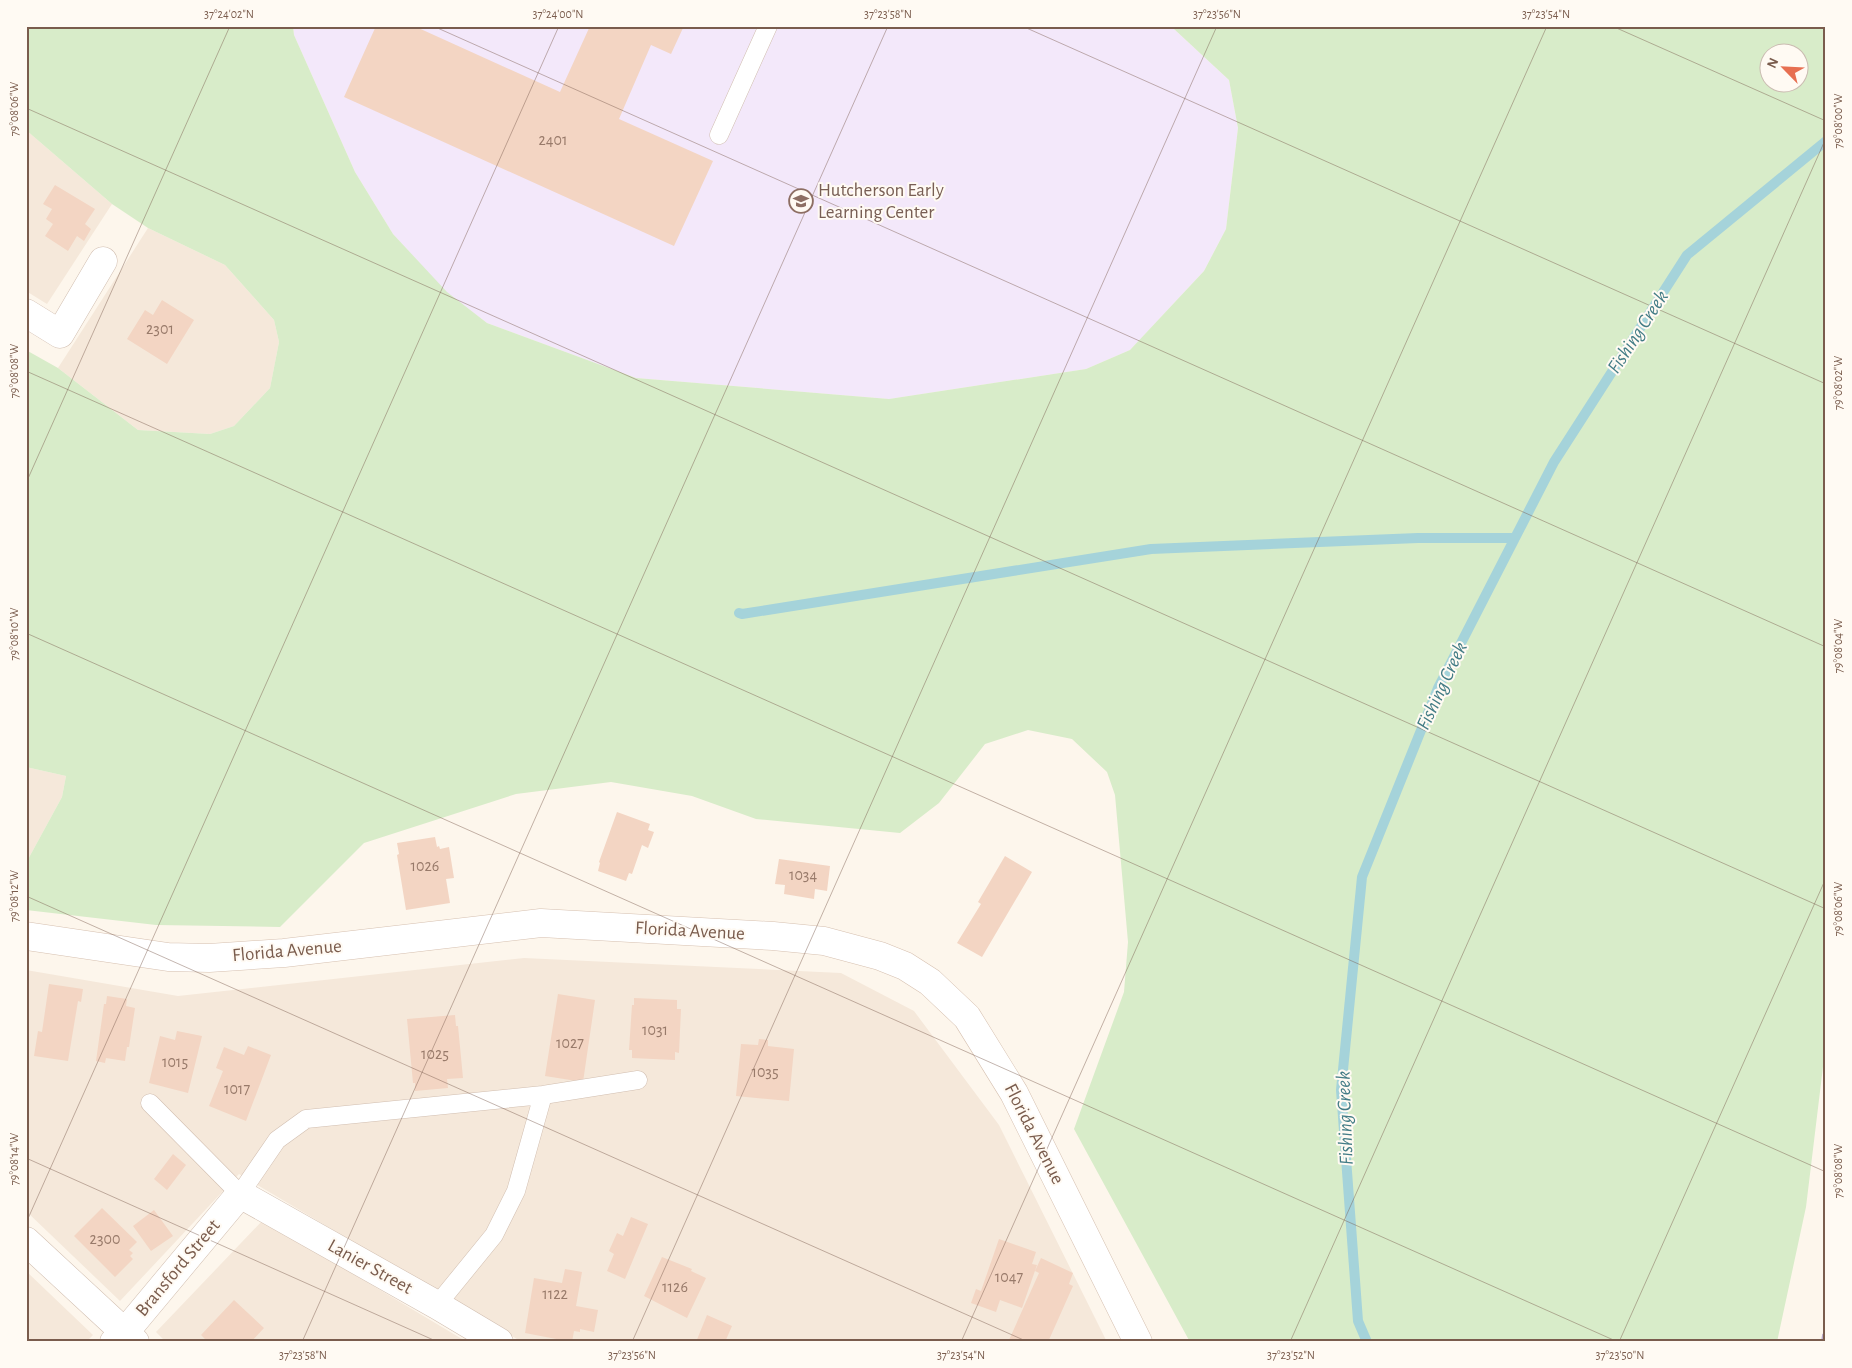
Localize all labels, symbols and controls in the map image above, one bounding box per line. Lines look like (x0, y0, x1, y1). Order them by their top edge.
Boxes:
text: 37°24'02"N (204, 8, 254, 20)
text: 37°24'00"N (533, 8, 583, 20)
text: 37°23'58"N (864, 8, 912, 20)
text: 37°23'56"N (1193, 8, 1241, 20)
text: 37°23'54"N (1522, 8, 1570, 20)
north arrow (1760, 42, 1810, 92)
text: N (1765, 56, 1781, 70)
text: 79°08'06"W (8, 82, 20, 136)
text: 79°08'00"W (1832, 93, 1844, 149)
house number: 2401 (539, 132, 567, 148)
place label: Hutcherson Early Learning Center (818, 181, 944, 222)
school or university icon: Hutcherson Early Learning Center (788, 188, 814, 214)
water label: Fishing Creek (1604, 287, 1672, 377)
house number: 2301 (146, 321, 174, 337)
text: 79°08'08"W (8, 343, 20, 398)
text: 79°08'02"W (1832, 356, 1844, 410)
text: 79°08'10"W (8, 607, 20, 660)
text: 79°08'04"W (1832, 618, 1844, 673)
water label: Fishing Creek (1413, 639, 1471, 733)
house number: 1026 (411, 858, 439, 874)
house number: 1034 (789, 867, 817, 883)
text: 79°08'12"W (8, 870, 20, 922)
text: 79°08'06"W (1832, 882, 1844, 936)
street label: Florida Avenue (635, 919, 745, 943)
street label: Florida Avenue (231, 937, 343, 965)
house number: 1031 (642, 1022, 668, 1038)
house number: 1027 (556, 1035, 584, 1051)
house number: 1025 (421, 1046, 449, 1062)
house number: 1015 (162, 1054, 188, 1070)
house number: 1035 (751, 1064, 779, 1080)
water label: Fishing Creek (1333, 1071, 1357, 1165)
house number: 1017 (224, 1081, 250, 1097)
street label: Florida Avenue (1001, 1081, 1067, 1187)
text: 79°08'14"W (8, 1133, 20, 1185)
text: 79°08'08"W (1832, 1143, 1844, 1198)
street label: Bransford Street (132, 1216, 224, 1320)
house number: 2300 (90, 1231, 120, 1247)
street label: Lanier Street (324, 1236, 416, 1298)
house number: 1047 (995, 1269, 1023, 1285)
house number: 1126 (662, 1279, 688, 1295)
house number: 1122 (542, 1286, 568, 1302)
text: 37°23'58"N (279, 1349, 327, 1361)
text: 37°23'56"N (608, 1349, 656, 1361)
text: 37°23'54"N (937, 1349, 985, 1361)
text: 37°23'52"N (1267, 1349, 1315, 1361)
text: 37°23'50"N (1596, 1349, 1644, 1361)

